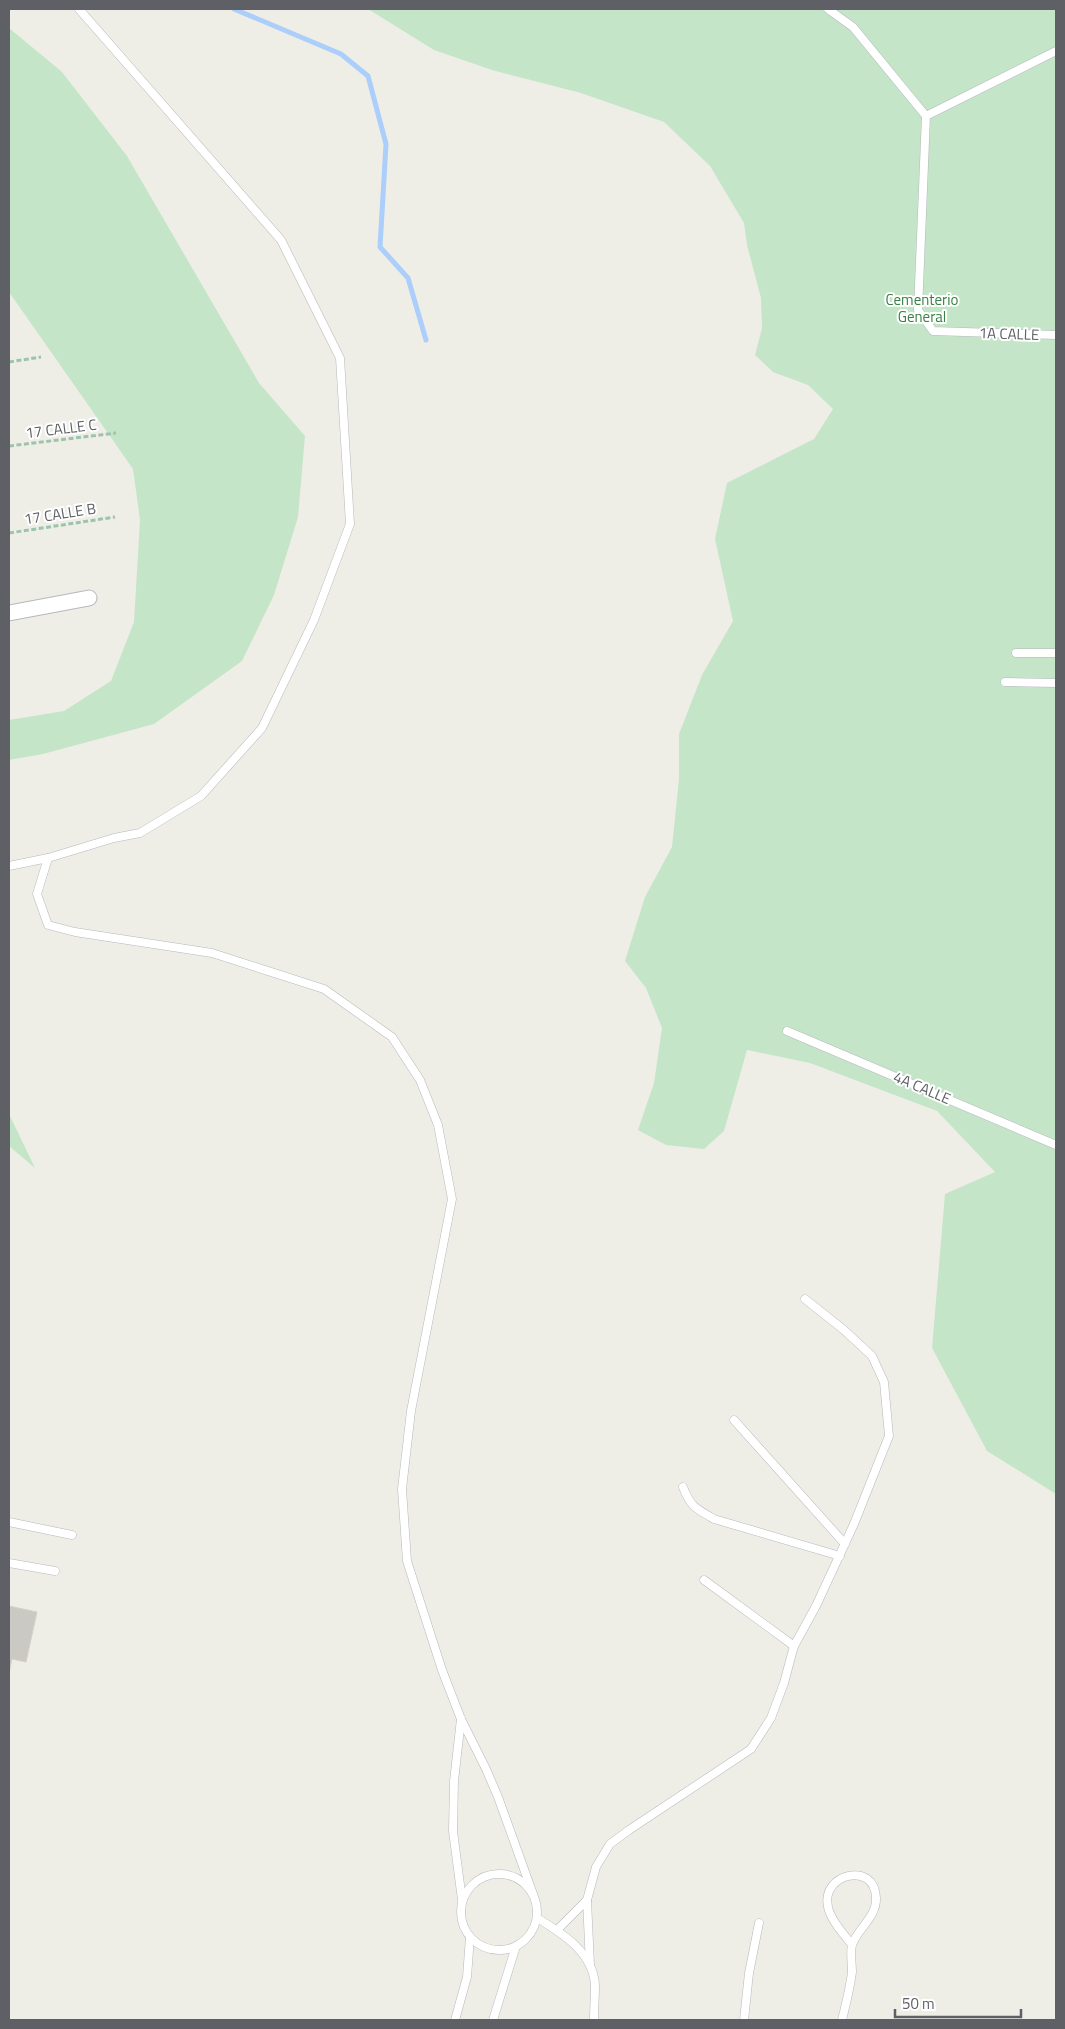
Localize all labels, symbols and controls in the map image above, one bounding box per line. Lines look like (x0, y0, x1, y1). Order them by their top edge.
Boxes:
park label: Cementerio General (886, 288, 959, 328)
street label: 1A CALLE (978, 321, 1040, 346)
street label: 17 CALLE C (24, 413, 98, 444)
street label: 17 CALLE B (22, 496, 97, 531)
street label: 4A CALLE (890, 1065, 954, 1110)
scale bar (895, 1986, 1021, 2018)
text: 50 m (902, 1992, 935, 2015)

